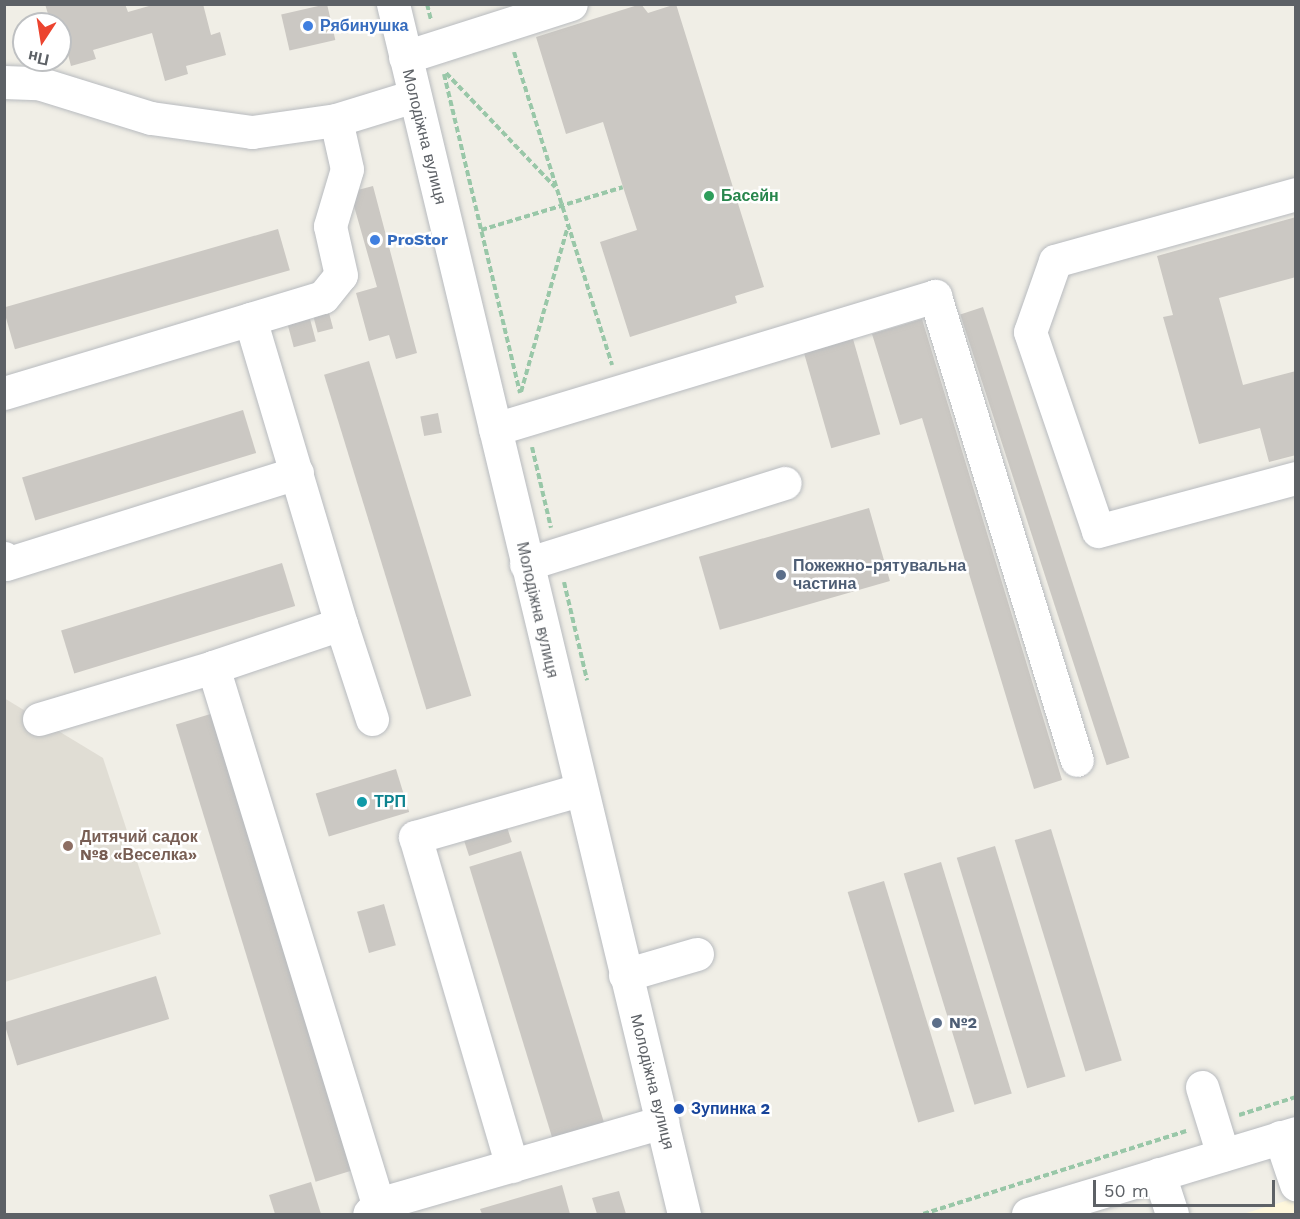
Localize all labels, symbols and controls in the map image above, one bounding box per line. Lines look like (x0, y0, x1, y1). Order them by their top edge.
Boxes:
north arrow (12, 12, 72, 72)
place label: Рябинушка (320, 16, 408, 36)
marker: Рябинушка (301, 19, 315, 33)
text: Пн (26, 47, 51, 70)
street label: Молодіжна вулиця (398, 67, 450, 207)
place label: Басейн (721, 186, 779, 206)
marker: Басейн (702, 189, 716, 203)
place label: ProStor (387, 230, 448, 250)
marker: ProStor (368, 233, 382, 247)
street label: Молодіжна вулиця (512, 540, 562, 680)
place label: Пожежно-рятувальна частина (793, 556, 966, 594)
marker: Пожежно-рятувальна частина (774, 568, 788, 582)
place label: ТРП (374, 792, 406, 812)
marker: ТРП (355, 795, 369, 809)
place label: Дитячий садок №8 «Веселка» (80, 827, 198, 865)
marker: Дитячий садок №8 «Веселка» (61, 839, 75, 853)
street label: Молодіжна вулиця (626, 1012, 678, 1152)
place label: №2 (949, 1013, 977, 1033)
marker: №2 (930, 1016, 944, 1030)
place label: Зупинка 2 (691, 1099, 770, 1119)
marker: Зупинка 2 (672, 1102, 686, 1116)
scale bar (1096, 1168, 1278, 1206)
text: 50 m (1104, 1180, 1149, 1201)

